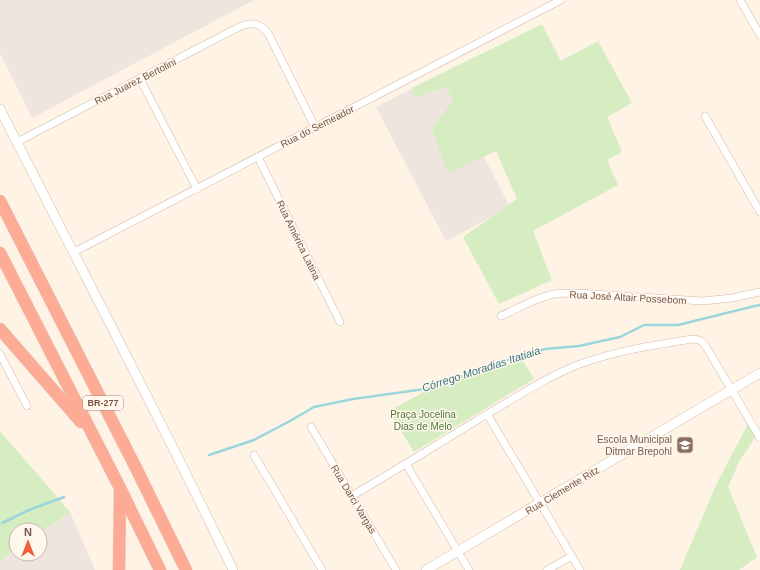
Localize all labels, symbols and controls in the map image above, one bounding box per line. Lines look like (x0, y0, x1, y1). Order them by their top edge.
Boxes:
street label: Rua Juarez Bertolini (93, 56, 178, 107)
street label: Rua do Semeador (279, 103, 356, 150)
street label: Rua América Latina (274, 199, 323, 282)
street label: Rua José Altair Possebom (569, 289, 687, 306)
water label: Córrego Moradias Itatiaia (420, 344, 542, 394)
road number: BR-277 (83, 396, 123, 410)
park label: Praça Jocelina Dias de Melo (390, 409, 456, 432)
place label: Escola Municipal Ditmar Brepohl (597, 434, 672, 457)
school or university icon: Escola Municipal Ditmar Brepohl (675, 435, 695, 455)
street label: Rua Darci Vargas (329, 463, 378, 536)
street label: Rua Clemente Ritz (523, 464, 601, 517)
north arrow (8, 522, 48, 562)
text: N (24, 526, 32, 538)

